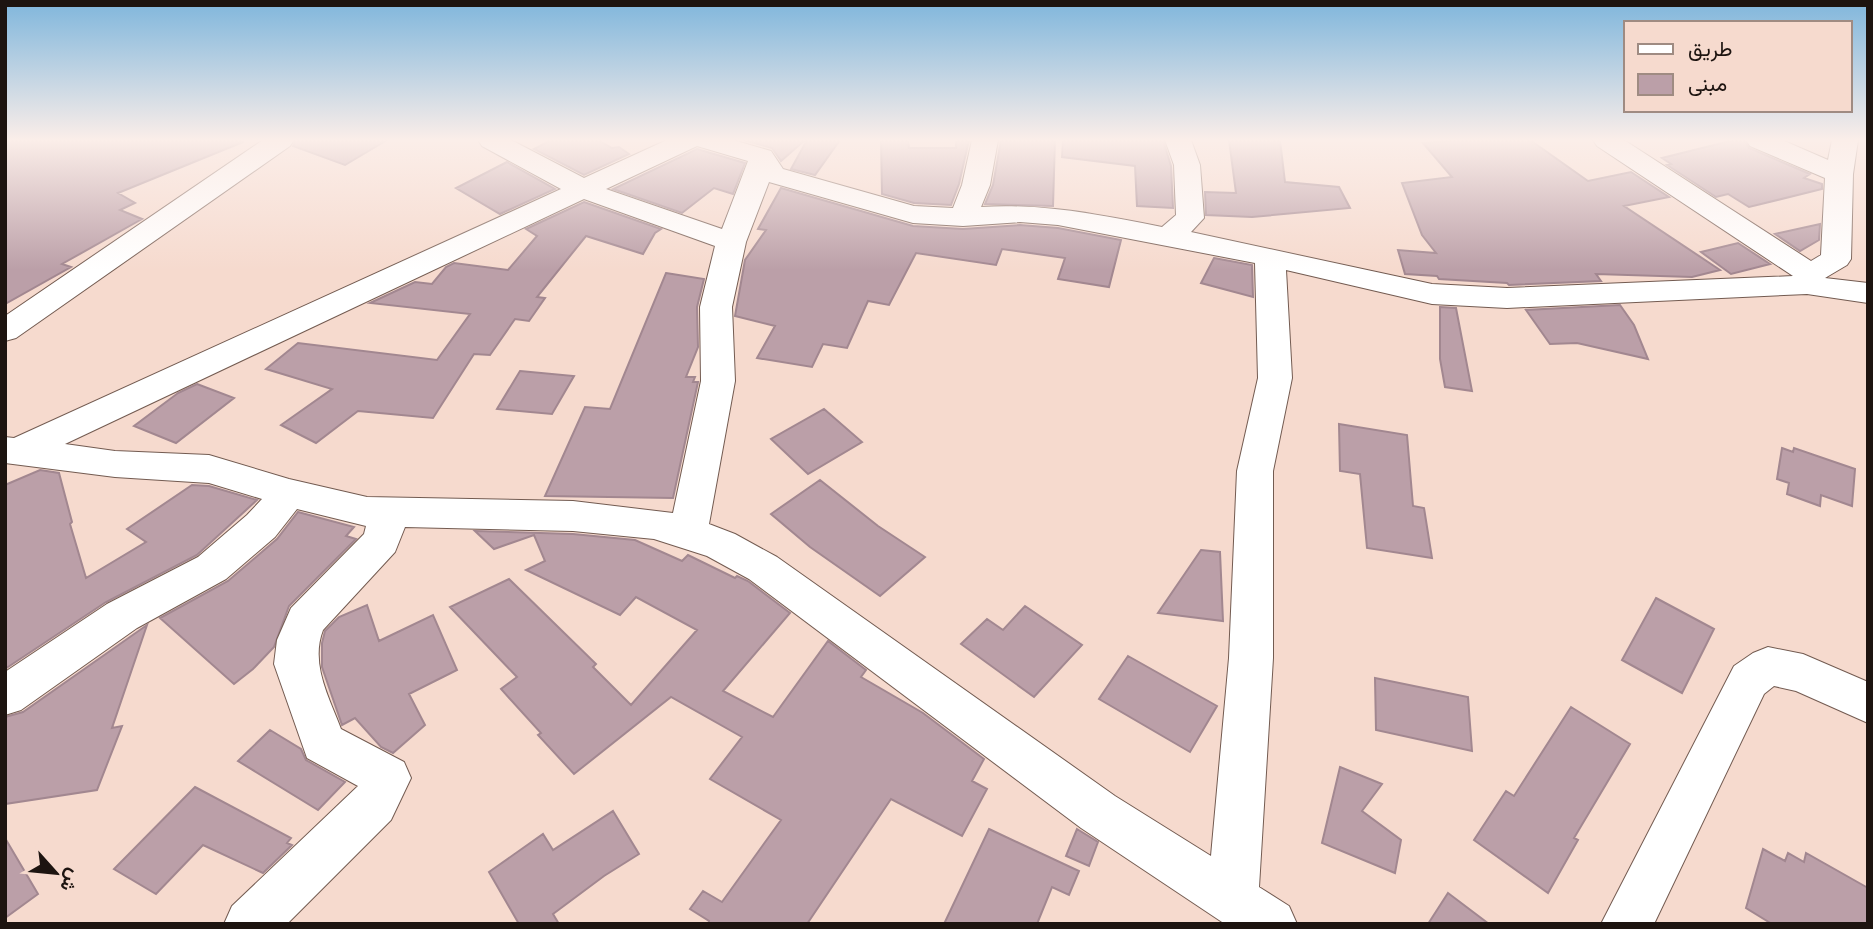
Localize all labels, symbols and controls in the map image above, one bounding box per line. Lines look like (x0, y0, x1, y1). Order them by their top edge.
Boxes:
legend (1624, 21, 1852, 112)
text: طريق (1688, 35, 1733, 62)
text: مبنى (1688, 70, 1727, 96)
north arrow (21, 838, 91, 908)
text: ش (55, 865, 87, 896)

